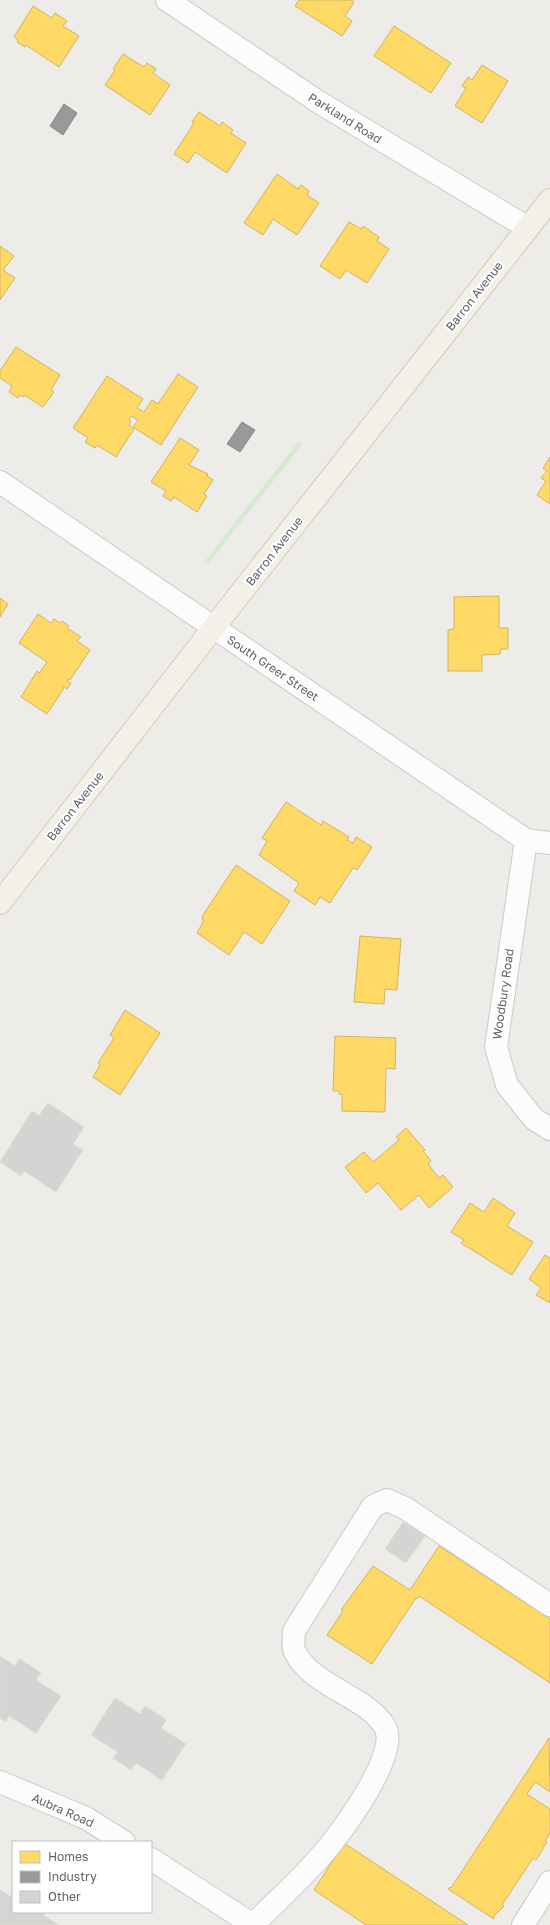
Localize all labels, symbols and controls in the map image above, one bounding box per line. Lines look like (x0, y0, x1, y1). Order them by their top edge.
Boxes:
street label: Parkland Road (306, 89, 384, 147)
street label: Barron Avenue (442, 258, 506, 334)
street label: Barron Avenue (242, 513, 306, 589)
street label: South Greer Street (224, 632, 322, 704)
street label: Barron Avenue (43, 768, 107, 844)
street label: Woodbury Road (489, 948, 517, 1040)
street label: Aubra Road (30, 1790, 96, 1830)
legend (12, 1841, 152, 1913)
text: Homes (48, 1849, 88, 1864)
text: Industry (48, 1869, 97, 1884)
text: Other (48, 1889, 81, 1904)

